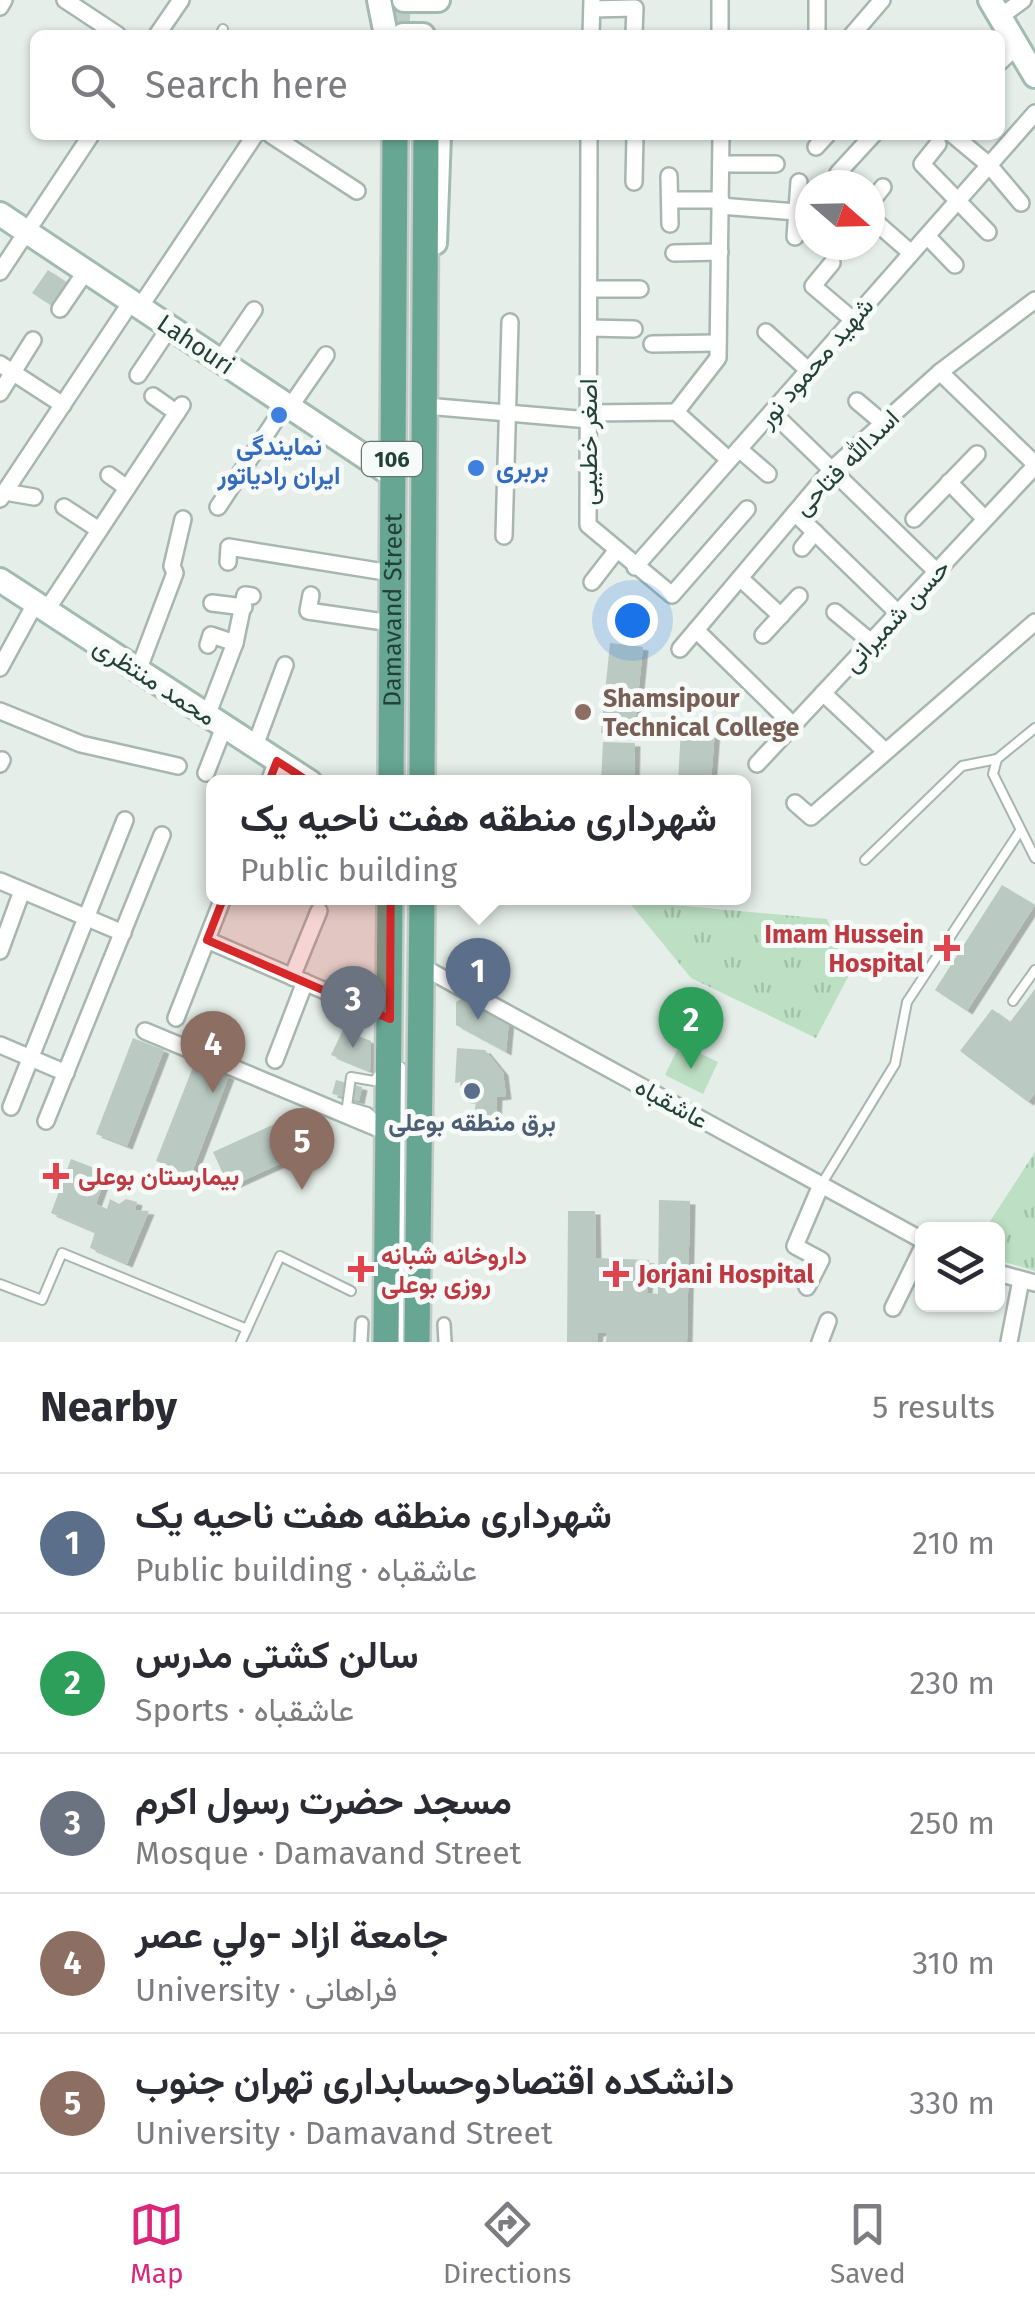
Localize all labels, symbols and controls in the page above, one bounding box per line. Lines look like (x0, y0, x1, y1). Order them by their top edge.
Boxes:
search box (30, 30, 1005, 140)
icon: search (65, 58, 120, 113)
text: Search here (145, 62, 348, 108)
north arrow (795, 170, 885, 260)
street label: شهید محمود نور (751, 292, 880, 435)
street label: Lahouri (151, 308, 240, 381)
street label: اصغر خطیبی (574, 378, 604, 506)
marker: نمایندگی ایران رادیاتور (268, 404, 290, 426)
street label: اسدالله فتاحی (788, 404, 906, 522)
place label: نمایندگی ایران رادیاتور (217, 432, 340, 491)
road number: 106 (362, 442, 422, 476)
place label: بربری (496, 454, 549, 484)
marker: بربری (465, 457, 487, 479)
street label: Damavand Street (377, 512, 409, 707)
street label: حسن شمیرانی (837, 553, 957, 678)
your location (607, 595, 658, 646)
street label: محمد منتظری (88, 631, 221, 732)
place label: Shamsipour Technical College (603, 684, 800, 743)
marker: Shamsipour Technical College (572, 701, 594, 723)
popup (206, 775, 751, 905)
text: شهرداری منطقه هفت ناحیه یک (240, 795, 717, 841)
text: Public building (240, 851, 457, 889)
place label: Imam Hussein Hospital (765, 920, 925, 979)
marker: Imam Hussein Hospital (934, 935, 960, 961)
pin: 1 (446, 938, 510, 1020)
pin: 3 (320, 966, 386, 1048)
pin: 2 (658, 986, 724, 1069)
pin: 4 (180, 1010, 246, 1093)
street label: عاشقباه (630, 1072, 713, 1136)
marker: برق منطقه بوعلی (461, 1080, 483, 1102)
pin: 5 (270, 1108, 334, 1190)
place label: برق منطقه بوعلی (388, 1108, 556, 1138)
place label: بیمارستان بوعلی (78, 1162, 239, 1192)
marker: بیمارستان بوعلی (43, 1163, 69, 1189)
map controls (915, 1222, 1005, 1312)
button: layers (915, 1222, 1005, 1312)
place label: داروخانه شبانه روزی بوعلی (381, 1241, 527, 1300)
marker: داروخانه شبانه روزی بوعلی (350, 1258, 372, 1280)
place label: Jorjani Hospital (637, 1260, 815, 1290)
marker: Jorjani Hospital (603, 1261, 629, 1287)
text: Nearby (40, 1382, 177, 1432)
text: 5 results (872, 1388, 995, 1426)
text: شهرداری منطقه هفت ناحیه یک (135, 1492, 612, 1538)
text: 1 (65, 1524, 80, 1562)
text: 210 m (912, 1524, 995, 1562)
text: Public building · عاشقباه (135, 1551, 477, 1589)
text: سالن کشتی مدرس (135, 1632, 419, 1678)
text: 2 (64, 1664, 81, 1702)
text: 230 m (910, 1664, 995, 1702)
text: Sports · عاشقباه (135, 1691, 354, 1729)
text: مسجد حضرت رسول اکرم (135, 1778, 512, 1824)
text: 3 (64, 1804, 81, 1842)
text: 250 m (909, 1804, 995, 1842)
text: Mosque · Damavand Street (135, 1834, 521, 1872)
text: جامعة ازاد -ولي عصر (135, 1912, 448, 1958)
text: 4 (63, 1944, 82, 1982)
text: 310 m (912, 1944, 995, 1982)
text: University · فراهانی (135, 1971, 397, 2009)
text: دانشکده اقتصادوحسابداری تهران جنوب (135, 2058, 735, 2104)
text: 5 (64, 2084, 81, 2122)
text: 330 m (909, 2084, 995, 2122)
text: University · Damavand Street (135, 2114, 553, 2152)
tab: Map (129, 2197, 184, 2290)
tab: Directions (443, 2197, 571, 2290)
tab: Saved (830, 2197, 906, 2290)

